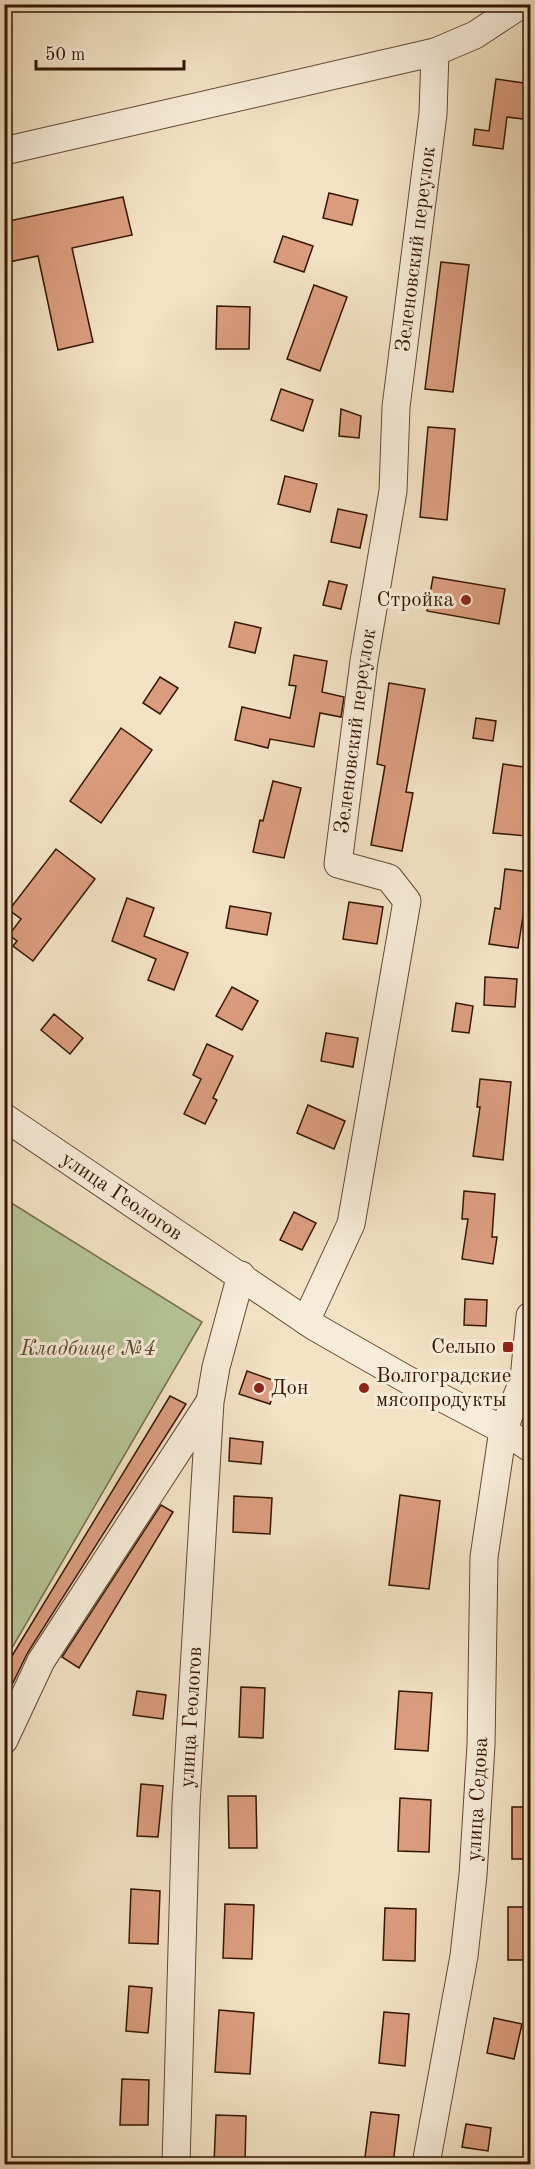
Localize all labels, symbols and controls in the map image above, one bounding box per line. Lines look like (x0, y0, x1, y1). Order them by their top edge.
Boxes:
scale bar (36, 33, 184, 71)
text: 50 m (45, 46, 85, 64)
street label: Зеленовский переулок (393, 145, 439, 353)
place label: Стройка (377, 590, 454, 611)
marker: Стройка (459, 593, 473, 607)
street label: Зеленовский переулок (332, 626, 380, 835)
street label: улица Геологов (57, 1148, 186, 1245)
place label: Сельпо (431, 1337, 496, 1358)
park label: Кладбище №4 (19, 1339, 156, 1360)
marker: Сельпо (501, 1340, 515, 1354)
place label: Волгоградские мясопродукты (376, 1366, 511, 1411)
place label: Дон (271, 1378, 308, 1399)
marker: Дон (252, 1381, 266, 1395)
marker: Волгоградские мясопродукты (357, 1381, 371, 1395)
street label: улица Геологов (177, 1646, 206, 1789)
street label: улица Седова (463, 1737, 492, 1862)

